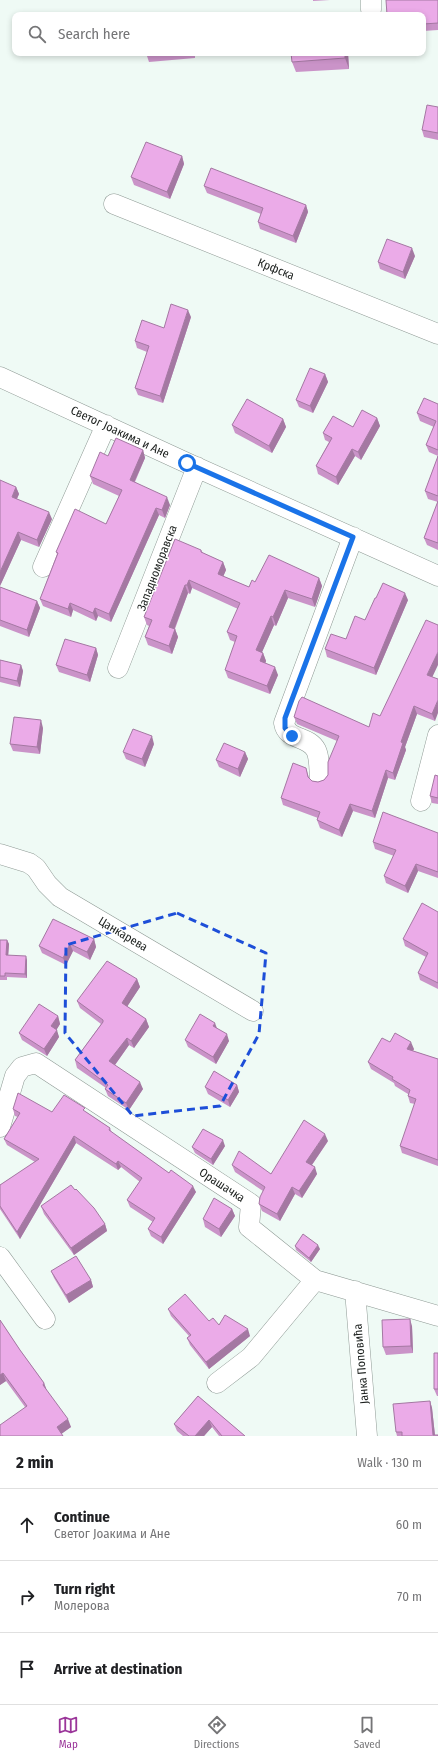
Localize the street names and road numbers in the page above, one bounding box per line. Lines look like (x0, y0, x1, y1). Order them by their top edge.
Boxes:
street label: Крфска (256, 255, 296, 283)
street label: Светог Јоакима и Ане (68, 403, 172, 461)
street label: Западноморавска (134, 523, 180, 613)
street label: Цанкарева (96, 914, 150, 954)
street label: Орашачка (197, 1165, 247, 1205)
street label: Јанка Поповића (351, 1323, 371, 1405)

